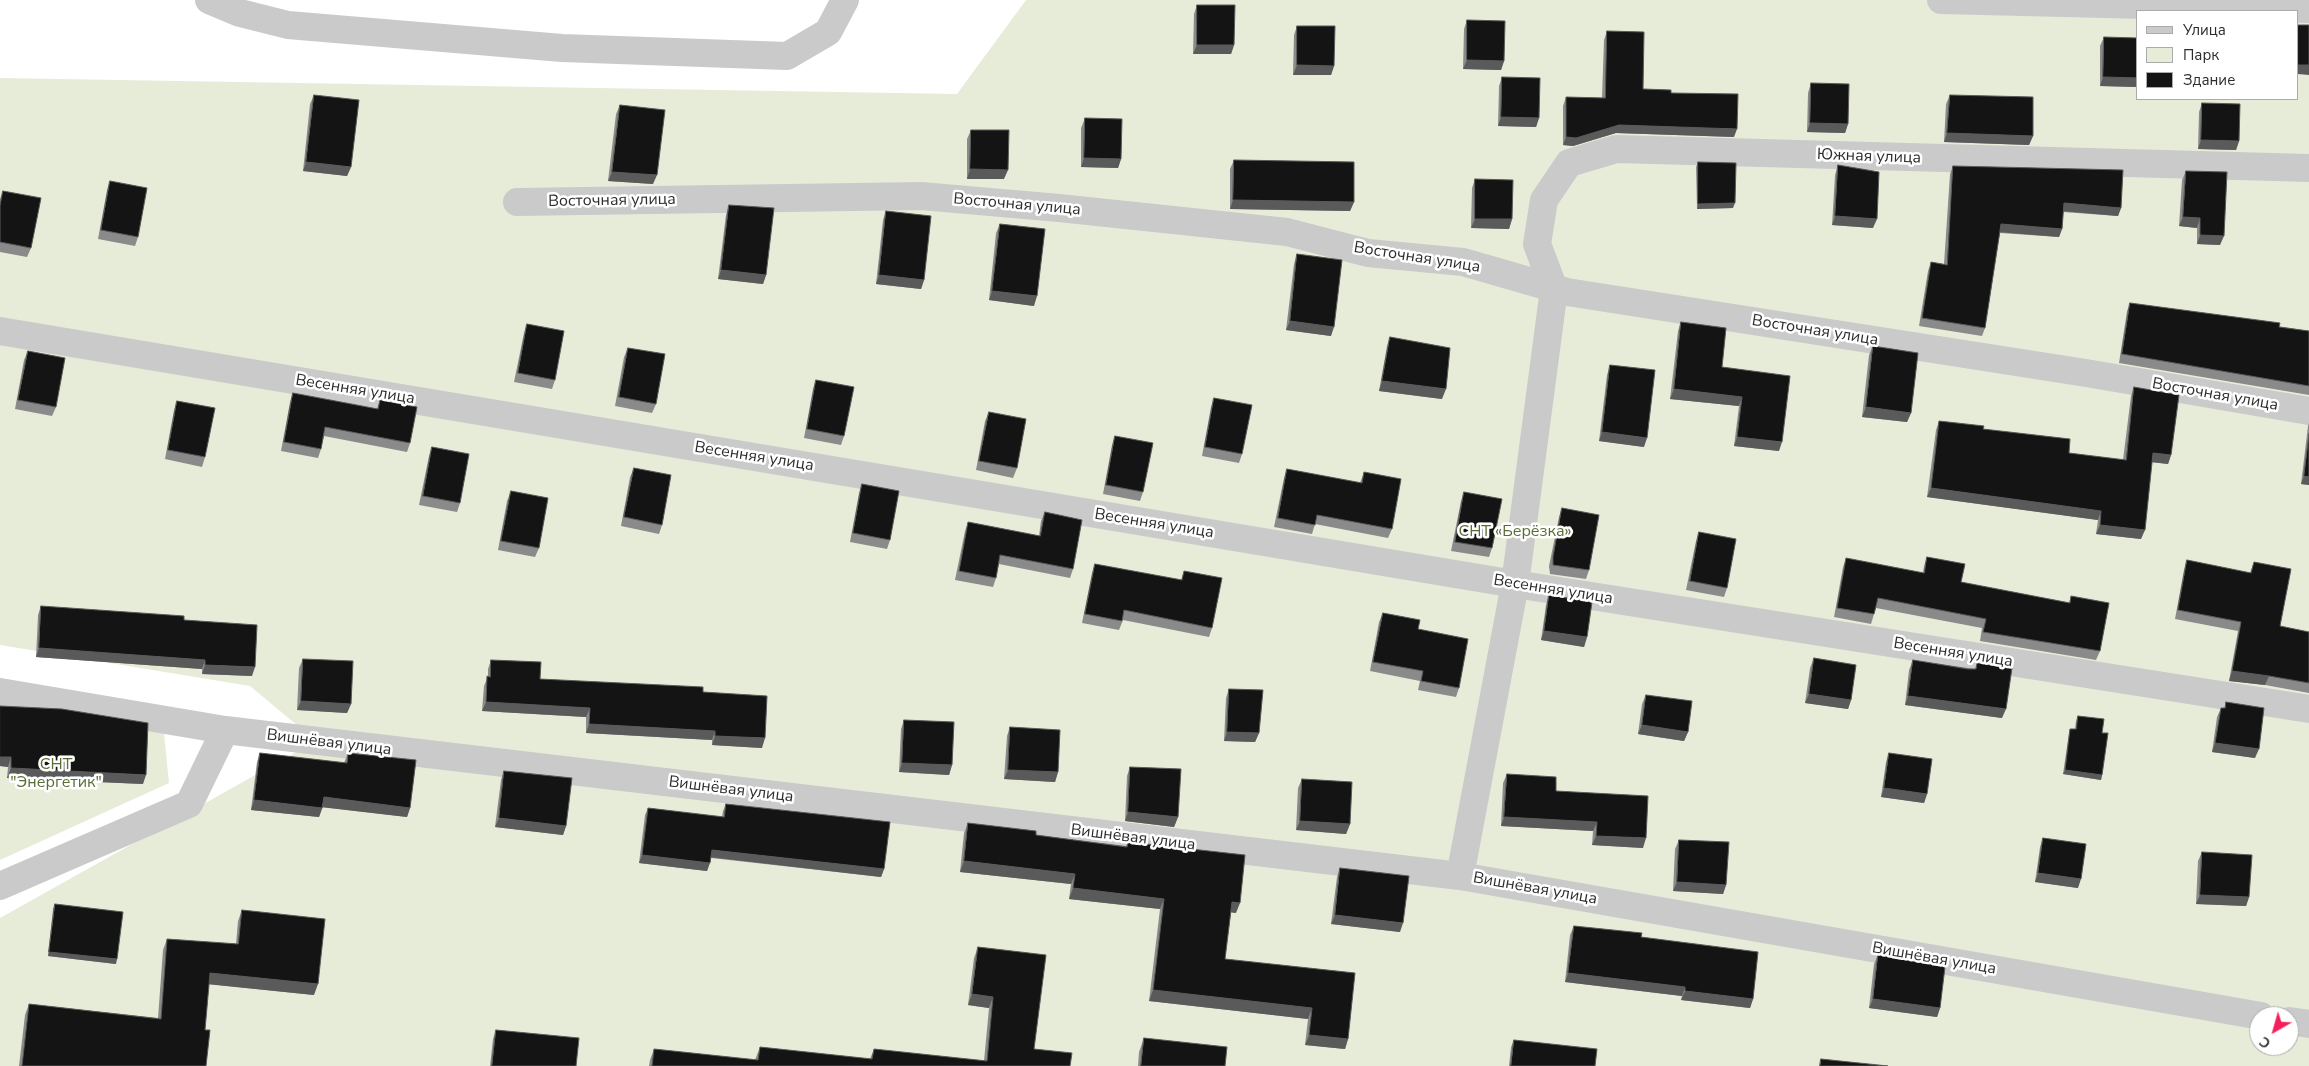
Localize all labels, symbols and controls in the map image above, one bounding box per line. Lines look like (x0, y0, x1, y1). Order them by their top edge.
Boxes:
legend (2136, 10, 2299, 100)
text: Улица (2183, 20, 2226, 40)
text: Парк (2183, 45, 2219, 65)
text: Здание (2183, 70, 2235, 90)
street label: Южная улица (1817, 146, 1921, 168)
street label: Восточная улица (548, 190, 676, 212)
street label: Восточная улица (953, 190, 1081, 220)
street label: Восточная улица (1352, 239, 1482, 277)
street label: Восточная улица (1750, 312, 1880, 350)
street label: Весенняя улица (294, 371, 416, 409)
street label: Восточная улица (2150, 374, 2280, 416)
street label: Весенняя улица (693, 438, 815, 476)
street label: Весенняя улица (1093, 505, 1215, 543)
park label: СНТ «Берёзка» (1458, 522, 1572, 542)
street label: Весенняя улица (1492, 571, 1614, 609)
street label: Весенняя улица (1892, 634, 2014, 672)
street label: Вишнёвая улица (265, 726, 393, 760)
park label: СНТ "Энергетик" (10, 755, 102, 793)
street label: Вишнёвая улица (667, 773, 795, 807)
street label: Вишнёвая улица (1069, 821, 1197, 855)
street label: Вишнёвая улица (1471, 869, 1599, 909)
street label: Вишнёвая улица (1870, 939, 1998, 979)
north arrow (2249, 1006, 2299, 1056)
text: С (2255, 1032, 2275, 1053)

